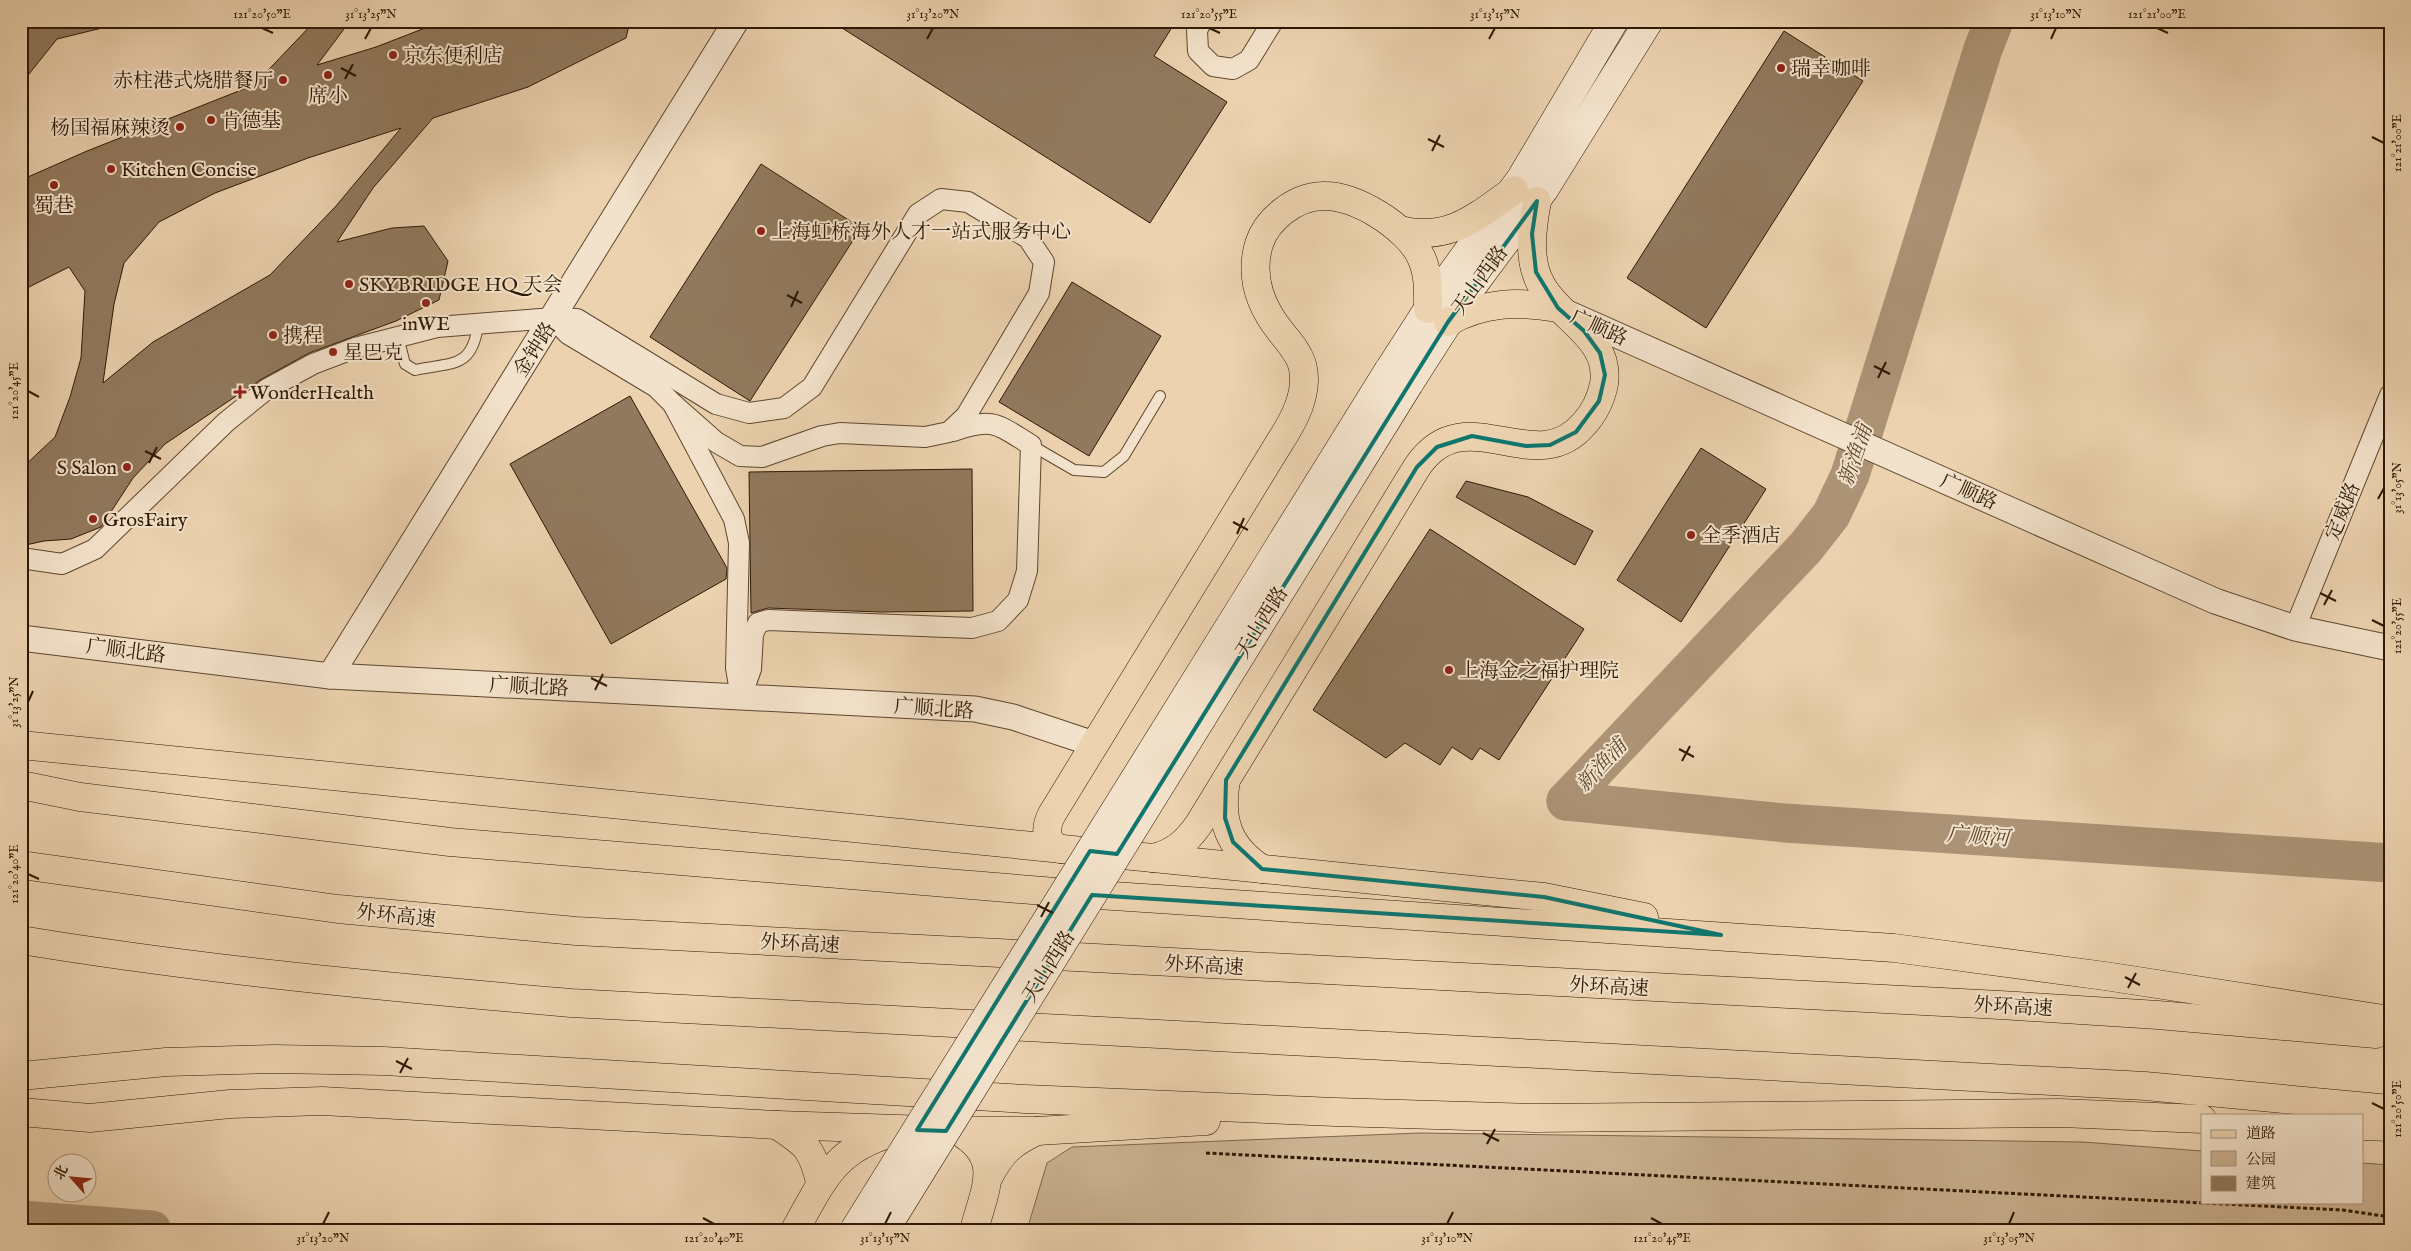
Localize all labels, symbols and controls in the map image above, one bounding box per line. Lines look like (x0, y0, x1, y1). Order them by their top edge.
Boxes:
text: 121°20'50"E (233, 7, 291, 22)
text: 31°13'25"N (345, 7, 397, 22)
text: 31°13'20"N (907, 7, 960, 22)
text: 121°20'55"E (1181, 7, 1237, 22)
text: 31°13'15"N (1470, 7, 1521, 22)
text: 31°13'10"N (2030, 7, 2082, 22)
text: 121°21'00"E (2128, 7, 2186, 22)
place label: 京东便利店 (403, 44, 503, 69)
marker: 京东便利店 (387, 49, 399, 61)
place label: 瑞幸咖啡 (1791, 57, 1871, 82)
marker: 瑞幸咖啡 (1775, 62, 1787, 74)
place label: 赤柱港式烧腊餐厅 (113, 69, 273, 94)
marker: 席小 (322, 69, 334, 81)
marker: 赤柱港式烧腊餐厅 (277, 74, 289, 86)
place label: 席小 (308, 84, 348, 109)
place label: 肯德基 (221, 109, 281, 134)
marker: 肯德基 (205, 114, 217, 126)
text: 121°21'00"E (2390, 114, 2405, 172)
place label: 杨国福麻辣烫 (50, 116, 170, 141)
marker: 杨国福麻辣烫 (174, 121, 186, 133)
place label: Kitchen Concise (121, 158, 257, 183)
marker: Kitchen Concise (105, 163, 117, 175)
marker: 蜀巷 (48, 179, 60, 191)
place label: 蜀巷 (34, 194, 74, 219)
place label: 上海虹桥海外人才一站式服务中心 (771, 220, 1071, 245)
marker: 上海虹桥海外人才一站式服务中心 (755, 225, 767, 237)
street label: 天山西路 (1447, 241, 1514, 321)
place label: SKYBRIDGE HQ 天会 (359, 273, 562, 298)
marker: SKYBRIDGE HQ 天会 (343, 278, 355, 290)
marker: inWE (420, 297, 432, 309)
street label: 广顺路 (1566, 305, 1631, 352)
place label: inWE (402, 312, 450, 337)
street label: 金钟路 (509, 318, 562, 382)
place label: 携程 (283, 324, 323, 349)
marker: 携程 (267, 329, 279, 341)
place label: 星巴克 (343, 341, 403, 366)
marker: 星巴克 (327, 346, 339, 358)
text: 121°20'45"E (7, 362, 22, 420)
place label: WonderHealth (250, 381, 374, 406)
marker: WonderHealth (234, 386, 246, 398)
water label: 新渔浦 (1833, 418, 1880, 490)
place label: S Salon (57, 456, 117, 481)
marker: S Salon (121, 461, 133, 473)
text: 31°13'05"N (2390, 462, 2405, 514)
street label: 广顺路 (1936, 469, 2001, 516)
street label: 定威路 (2321, 479, 2366, 544)
place label: GrosFairy (103, 508, 188, 533)
marker: GrosFairy (87, 513, 99, 525)
place label: 全季酒店 (1701, 524, 1781, 549)
marker: 全季酒店 (1685, 529, 1697, 541)
street label: 天山西路 (1230, 582, 1294, 663)
text: 121°20'55"E (2390, 598, 2405, 654)
street label: 广顺北路 (85, 634, 167, 669)
place label: 上海金之福护理院 (1459, 659, 1619, 684)
marker: 上海金之福护理院 (1443, 664, 1455, 676)
street label: 广顺北路 (488, 673, 570, 702)
text: 31°13'25"N (7, 676, 22, 728)
street label: 广顺北路 (893, 694, 975, 725)
water label: 新渔浦 (1571, 732, 1635, 798)
water label: 广顺河 (1946, 822, 2014, 853)
text: 121°20'40"E (7, 844, 22, 904)
street label: 外环高速 (355, 900, 437, 933)
street label: 天山西路 (1017, 926, 1081, 1007)
street label: 外环高速 (759, 930, 841, 959)
street label: 外环高速 (1163, 952, 1245, 981)
street label: 外环高速 (1568, 973, 1650, 1002)
street label: 外环高速 (1972, 993, 2054, 1022)
text: 121°20'50"E (2390, 1080, 2405, 1138)
legend (2201, 1114, 2364, 1204)
text: 道路 (2246, 1124, 2276, 1143)
text: 公园 (2246, 1150, 2276, 1169)
north arrow (48, 1154, 98, 1204)
text: 北 (50, 1162, 73, 1183)
text: 建筑 (2246, 1174, 2276, 1193)
text: 31°13'20"N (297, 1231, 350, 1246)
text: 121°20'40"E (684, 1231, 744, 1246)
text: 31°13'15"N (860, 1231, 911, 1246)
text: 31°13'10"N (1421, 1231, 1473, 1246)
text: 121°20'45"E (1633, 1231, 1691, 1246)
text: 31°13'05"N (1983, 1231, 2035, 1246)

